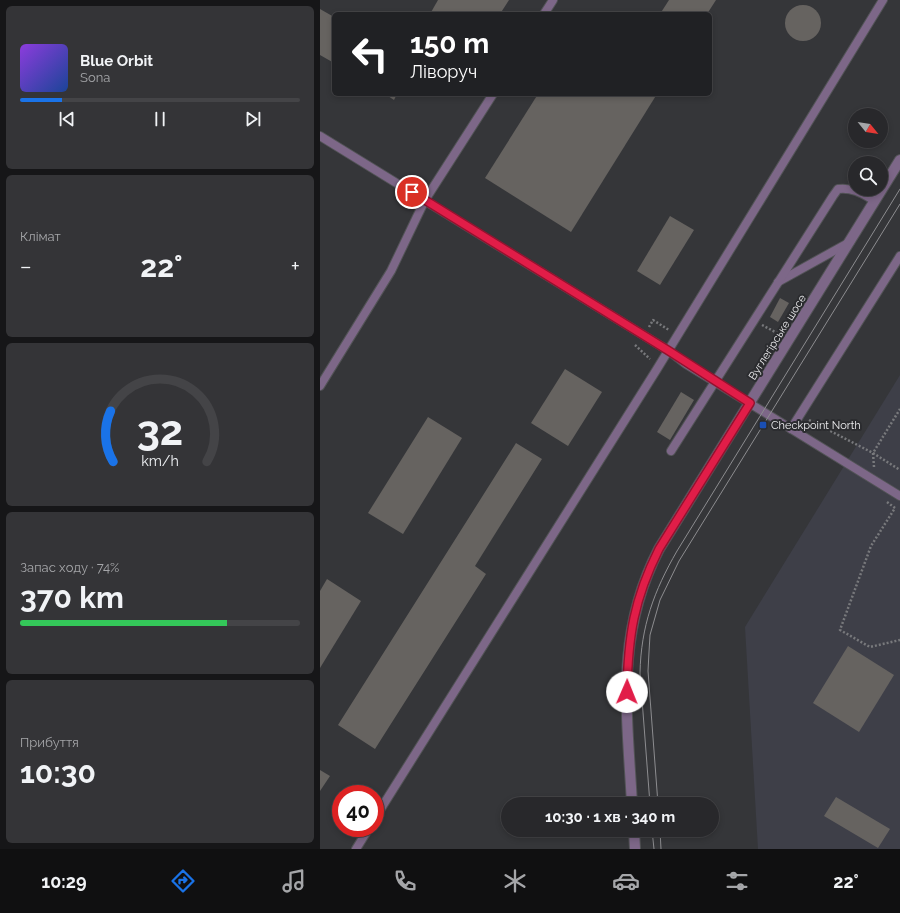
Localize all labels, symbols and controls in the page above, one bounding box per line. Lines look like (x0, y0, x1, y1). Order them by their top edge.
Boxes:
text: 150 m (410, 27, 489, 60)
icon: left (344, 28, 396, 80)
text: Blue Orbit (80, 52, 153, 70)
text: Ліворуч (410, 61, 477, 82)
text: Sona (80, 70, 110, 85)
icon: previous (56, 108, 78, 130)
icon: pause (149, 108, 171, 130)
icon: next (242, 108, 264, 130)
north arrow (848, 108, 888, 148)
map controls (848, 108, 888, 196)
button: search (848, 156, 888, 196)
pin (395, 175, 429, 209)
icon: arrive (401, 181, 423, 203)
text: Клімат (20, 229, 61, 244)
text: 22° (140, 249, 182, 284)
text: − (20, 253, 32, 279)
text: + (291, 253, 300, 279)
street label: Вуглегірське шосе (746, 292, 809, 382)
text: 32 (137, 406, 183, 455)
place label: Checkpoint North (771, 419, 861, 432)
marker: Checkpoint North (758, 420, 768, 430)
text: km/h (141, 453, 179, 469)
text: Запас ходу · 74% (20, 560, 119, 575)
text: 370 km (20, 580, 124, 615)
position arrow (606, 671, 648, 713)
text: Прибуття (20, 735, 79, 750)
text: 10:30 (20, 755, 96, 790)
speed limit sign: 40 (332, 785, 384, 837)
text: 10:30 · 1 хв · 340 m (545, 808, 675, 826)
icon: directions (169, 867, 197, 895)
icon: music (280, 867, 308, 895)
icon: phone (391, 867, 419, 895)
icon: climate (501, 867, 529, 895)
icon: car (612, 867, 640, 895)
icon: filters (723, 867, 751, 895)
text: 10:29 (41, 871, 87, 892)
text: 22° (833, 871, 859, 892)

